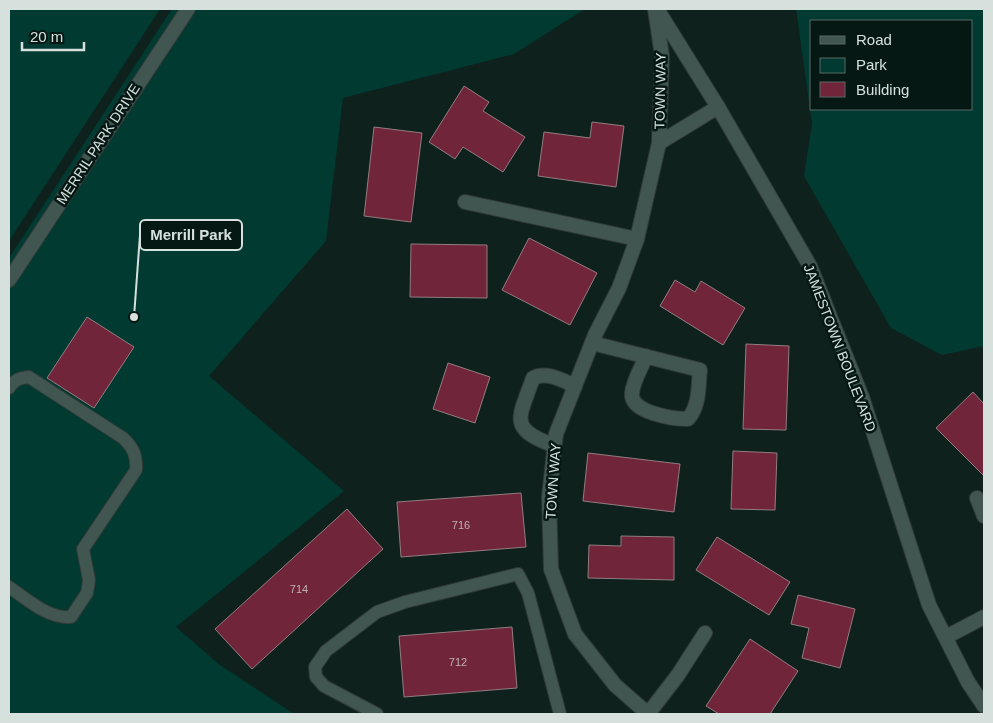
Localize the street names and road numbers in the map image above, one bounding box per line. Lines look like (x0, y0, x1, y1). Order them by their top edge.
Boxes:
street label: TOWN WAY (651, 52, 669, 130)
street label: MERRIL PARK DRIVE (53, 81, 143, 207)
street label: JAMESTOWN BOULEVARD (801, 262, 879, 434)
street label: TOWN WAY (542, 442, 564, 520)

